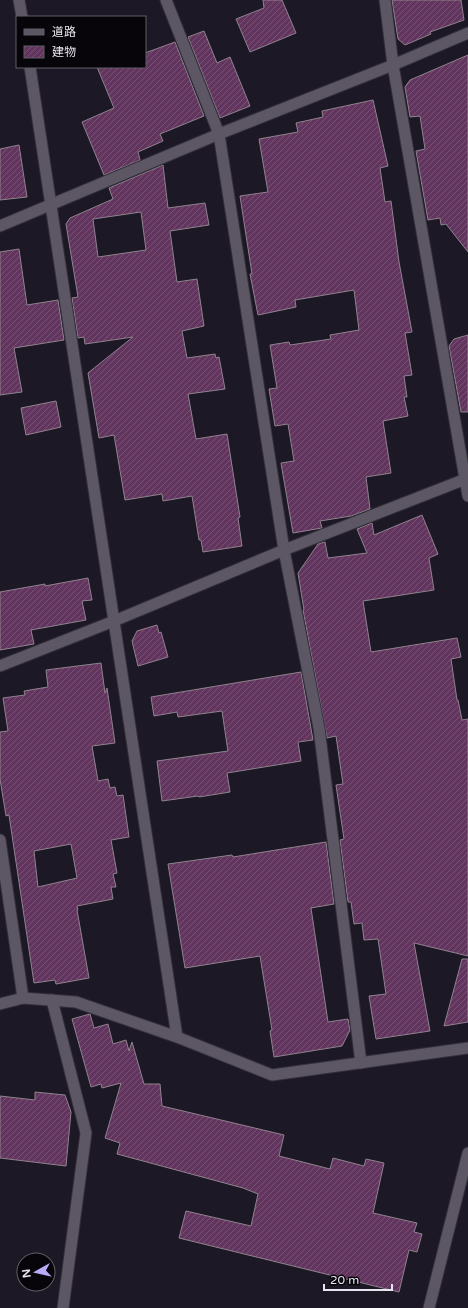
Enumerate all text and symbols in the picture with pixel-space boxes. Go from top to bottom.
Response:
legend [16,16,146,68]
text: 道路 [52,25,76,39]
text: 建物 [52,45,76,59]
north arrow [16,1252,56,1292]
scale bar [324,1266,392,1292]
text: N [20,1268,34,1279]
text: 20 m [330,1273,359,1287]

